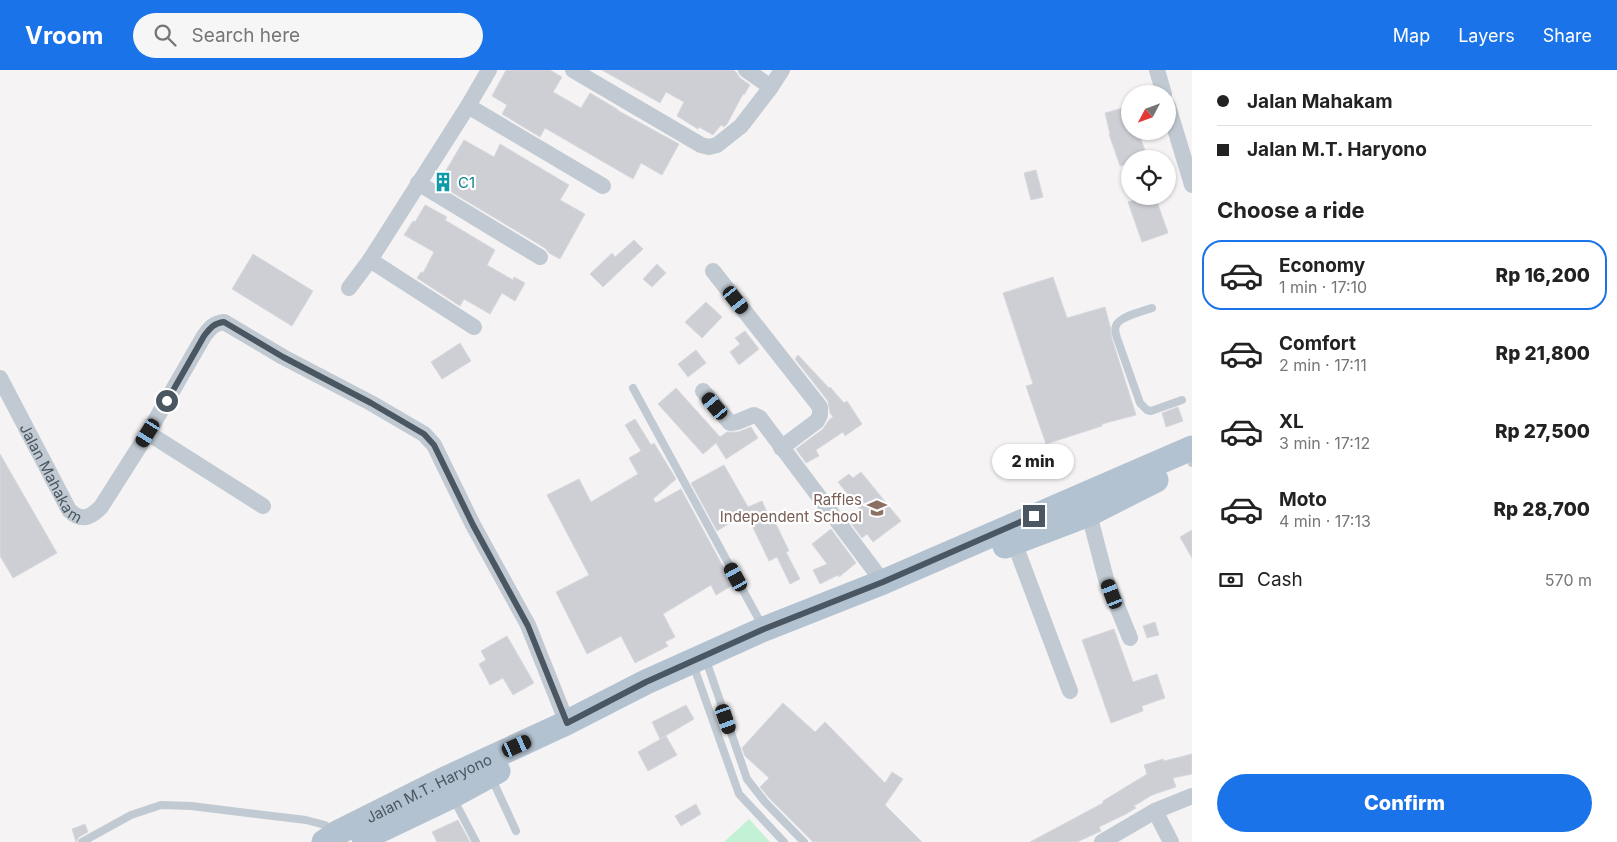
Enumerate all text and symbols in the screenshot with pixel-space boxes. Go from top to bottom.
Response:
search box [133,13,483,58]
text: Vroom [25,21,103,50]
icon: search [151,21,179,49]
text: Search here [191,24,300,47]
text: Map [1393,25,1430,46]
text: Layers [1458,25,1515,46]
text: Share [1543,25,1592,46]
north arrow [1121,85,1176,140]
map controls [1121,85,1176,205]
text: Jalan Mahakam [1247,90,1393,113]
text: Jalan M.T. Haryono [1247,138,1427,161]
button: locate [1121,150,1176,205]
building icon: C1 [432,171,454,193]
place label: C1 [458,173,475,192]
text: Choose a ride [1217,197,1365,223]
icon: car [1219,253,1264,298]
text: Economy [1279,254,1365,277]
text: Rp 16,200 [1496,264,1590,287]
text: 1 min · 17:10 [1279,277,1367,297]
car [720,284,751,316]
icon: car [1219,331,1264,376]
text: Comfort [1279,332,1356,355]
text: Rp 21,800 [1496,342,1590,365]
text: 2 min · 17:11 [1279,355,1367,375]
route start [156,390,178,412]
car [699,390,730,422]
icon: car [1219,409,1264,454]
text: XL [1279,410,1304,433]
car [133,416,162,450]
street label: Jalan Mahakam [16,420,86,527]
text: Rp 27,500 [1495,420,1590,443]
text: 3 min · 17:12 [1279,433,1370,453]
callout: 2 min [993,444,1075,478]
text: 2 min [1011,451,1055,471]
icon: car [1219,487,1264,532]
text: Moto [1279,488,1327,511]
place label: Raffles Independent School [720,490,862,526]
school or university icon: Raffles Independent School [866,497,888,519]
text: Rp 28,700 [1494,498,1590,521]
route end [1023,505,1045,527]
text: 4 min · 17:13 [1279,511,1371,531]
car [722,560,749,594]
icon: cash [1217,566,1245,594]
text: Cash [1257,568,1303,591]
text: 570 m [1545,570,1592,590]
car [1099,577,1124,611]
car [714,702,737,736]
car [500,733,533,759]
street label: Jalan M.T. Haryono [363,749,495,827]
button: Confirm [1217,774,1592,832]

